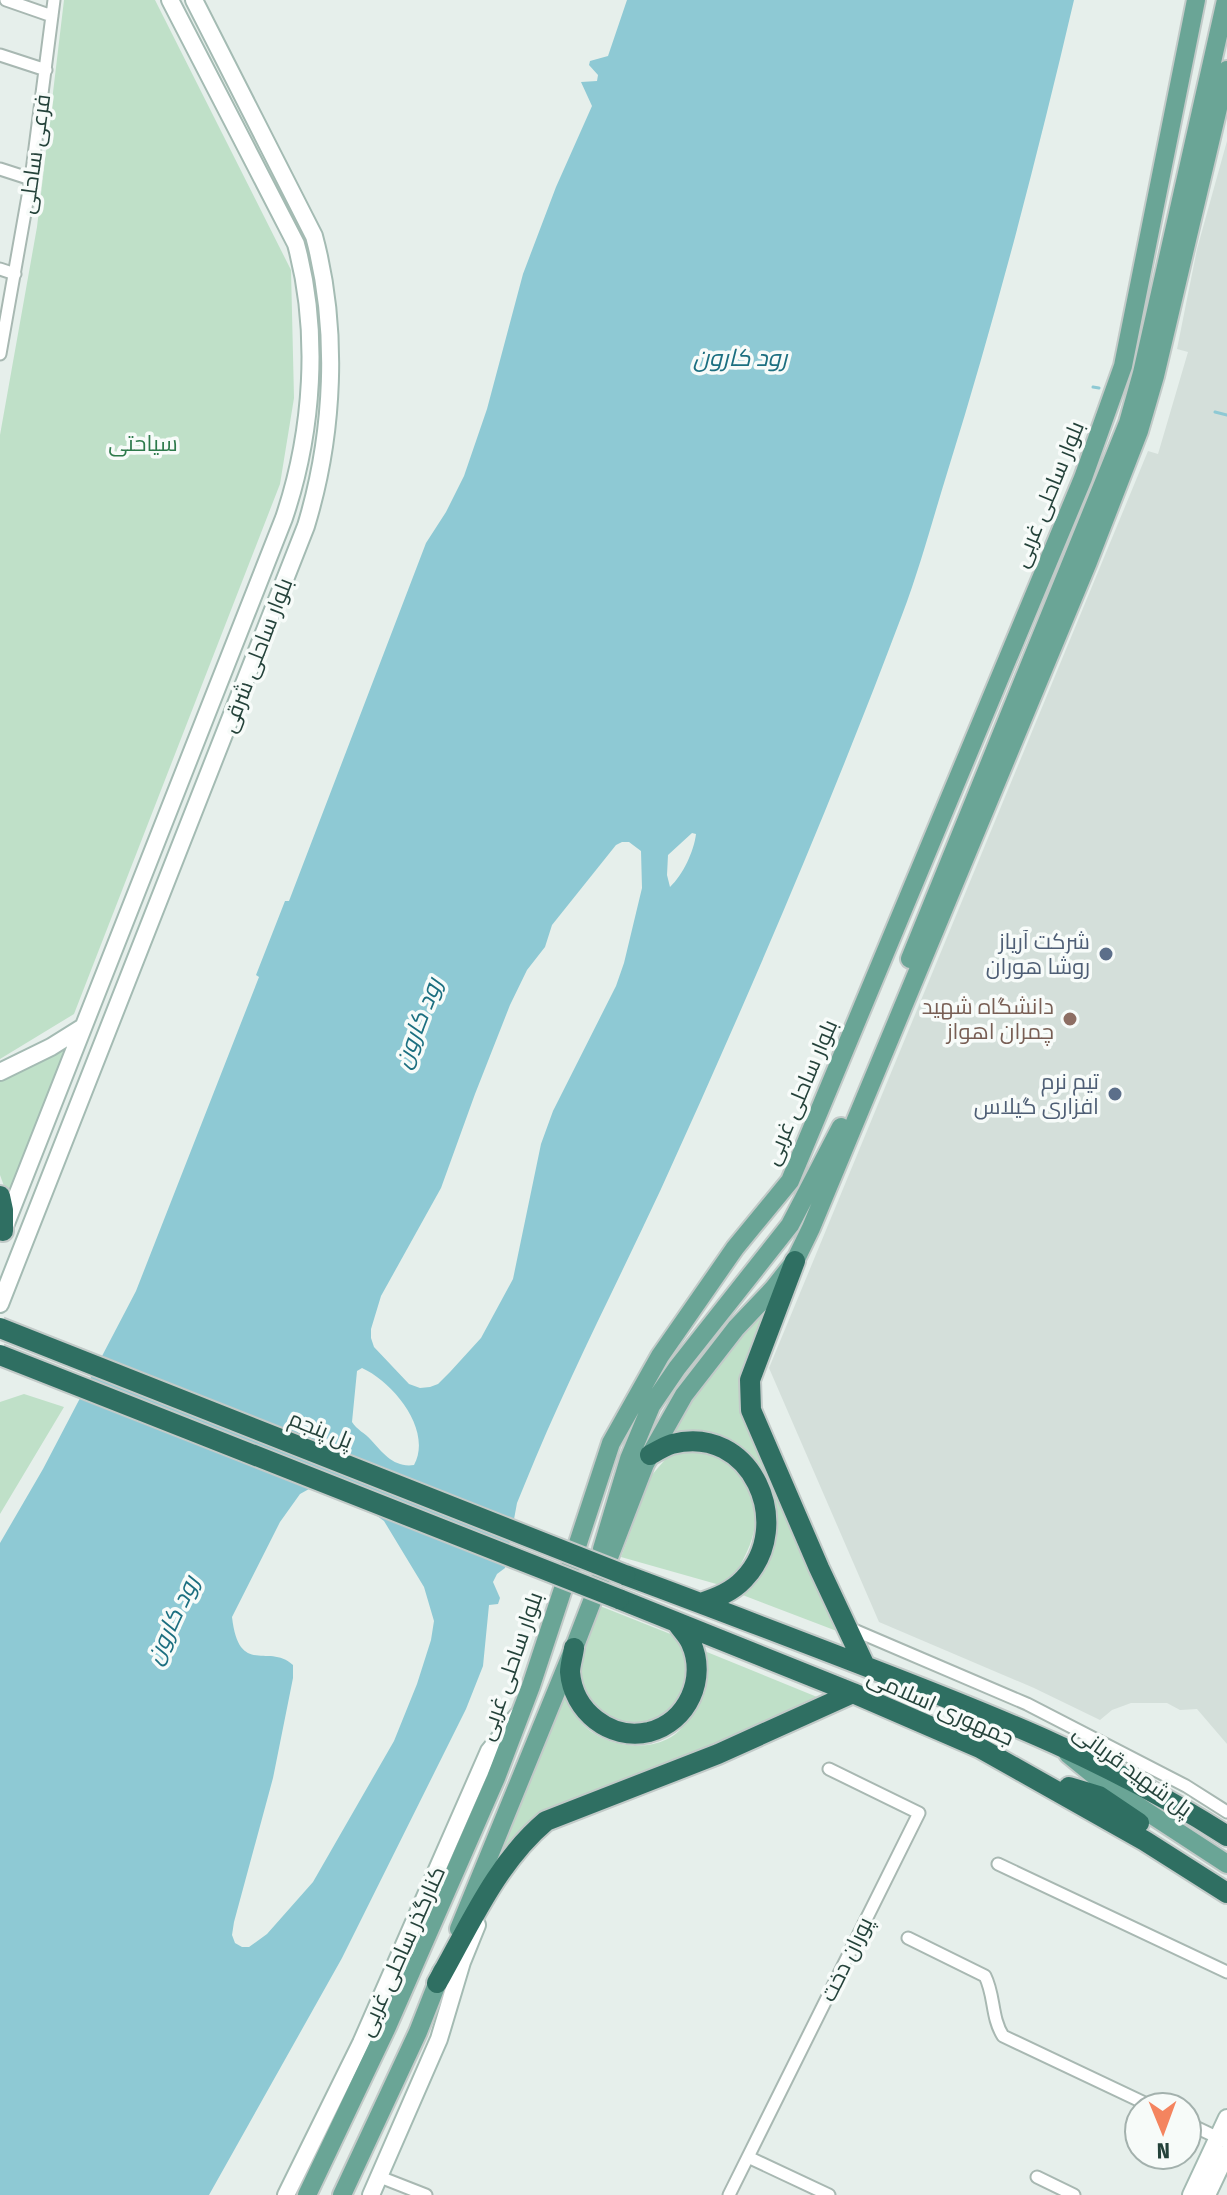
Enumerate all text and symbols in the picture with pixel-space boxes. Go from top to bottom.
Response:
street label: فرعی ساحلی [13,92,56,216]
water label: رود کارون [693,344,789,372]
street label: بلوار ساحلی غربی [1007,417,1090,571]
park label: سیاحتی [108,430,178,457]
street label: بلوار ساحلی شرقی [215,574,298,736]
place label: شرکت آریاز روشا هوران [986,928,1090,980]
marker: شرکت آریاز روشا هوران [1097,945,1115,963]
water label: رود کارون [388,973,449,1072]
place label: دانشگاه شهید چمران اهواز [922,993,1054,1046]
marker: دانشگاه شهید چمران اهواز [1061,1010,1079,1028]
street label: بلوار ساحلی غربی [758,1015,843,1169]
place label: تیم نرم افزاری گیلاس [974,1068,1099,1120]
marker: تیم نرم افزاری گیلاس [1106,1085,1124,1103]
street label: پل پنجم [284,1404,357,1456]
water label: رود کارون [139,1570,205,1668]
street label: بلوار ساحلی غربی [472,1588,549,1744]
street label: جمهوری اسلامی [863,1663,1018,1752]
street label: پل شهید قربانی [1067,1718,1197,1823]
street label: کنارگذر ساحلی غربی [352,1862,451,2040]
street label: پوران دخت [814,1912,879,2006]
north arrow [1123,2091,1203,2171]
text: N [1157,2137,1170,2164]

